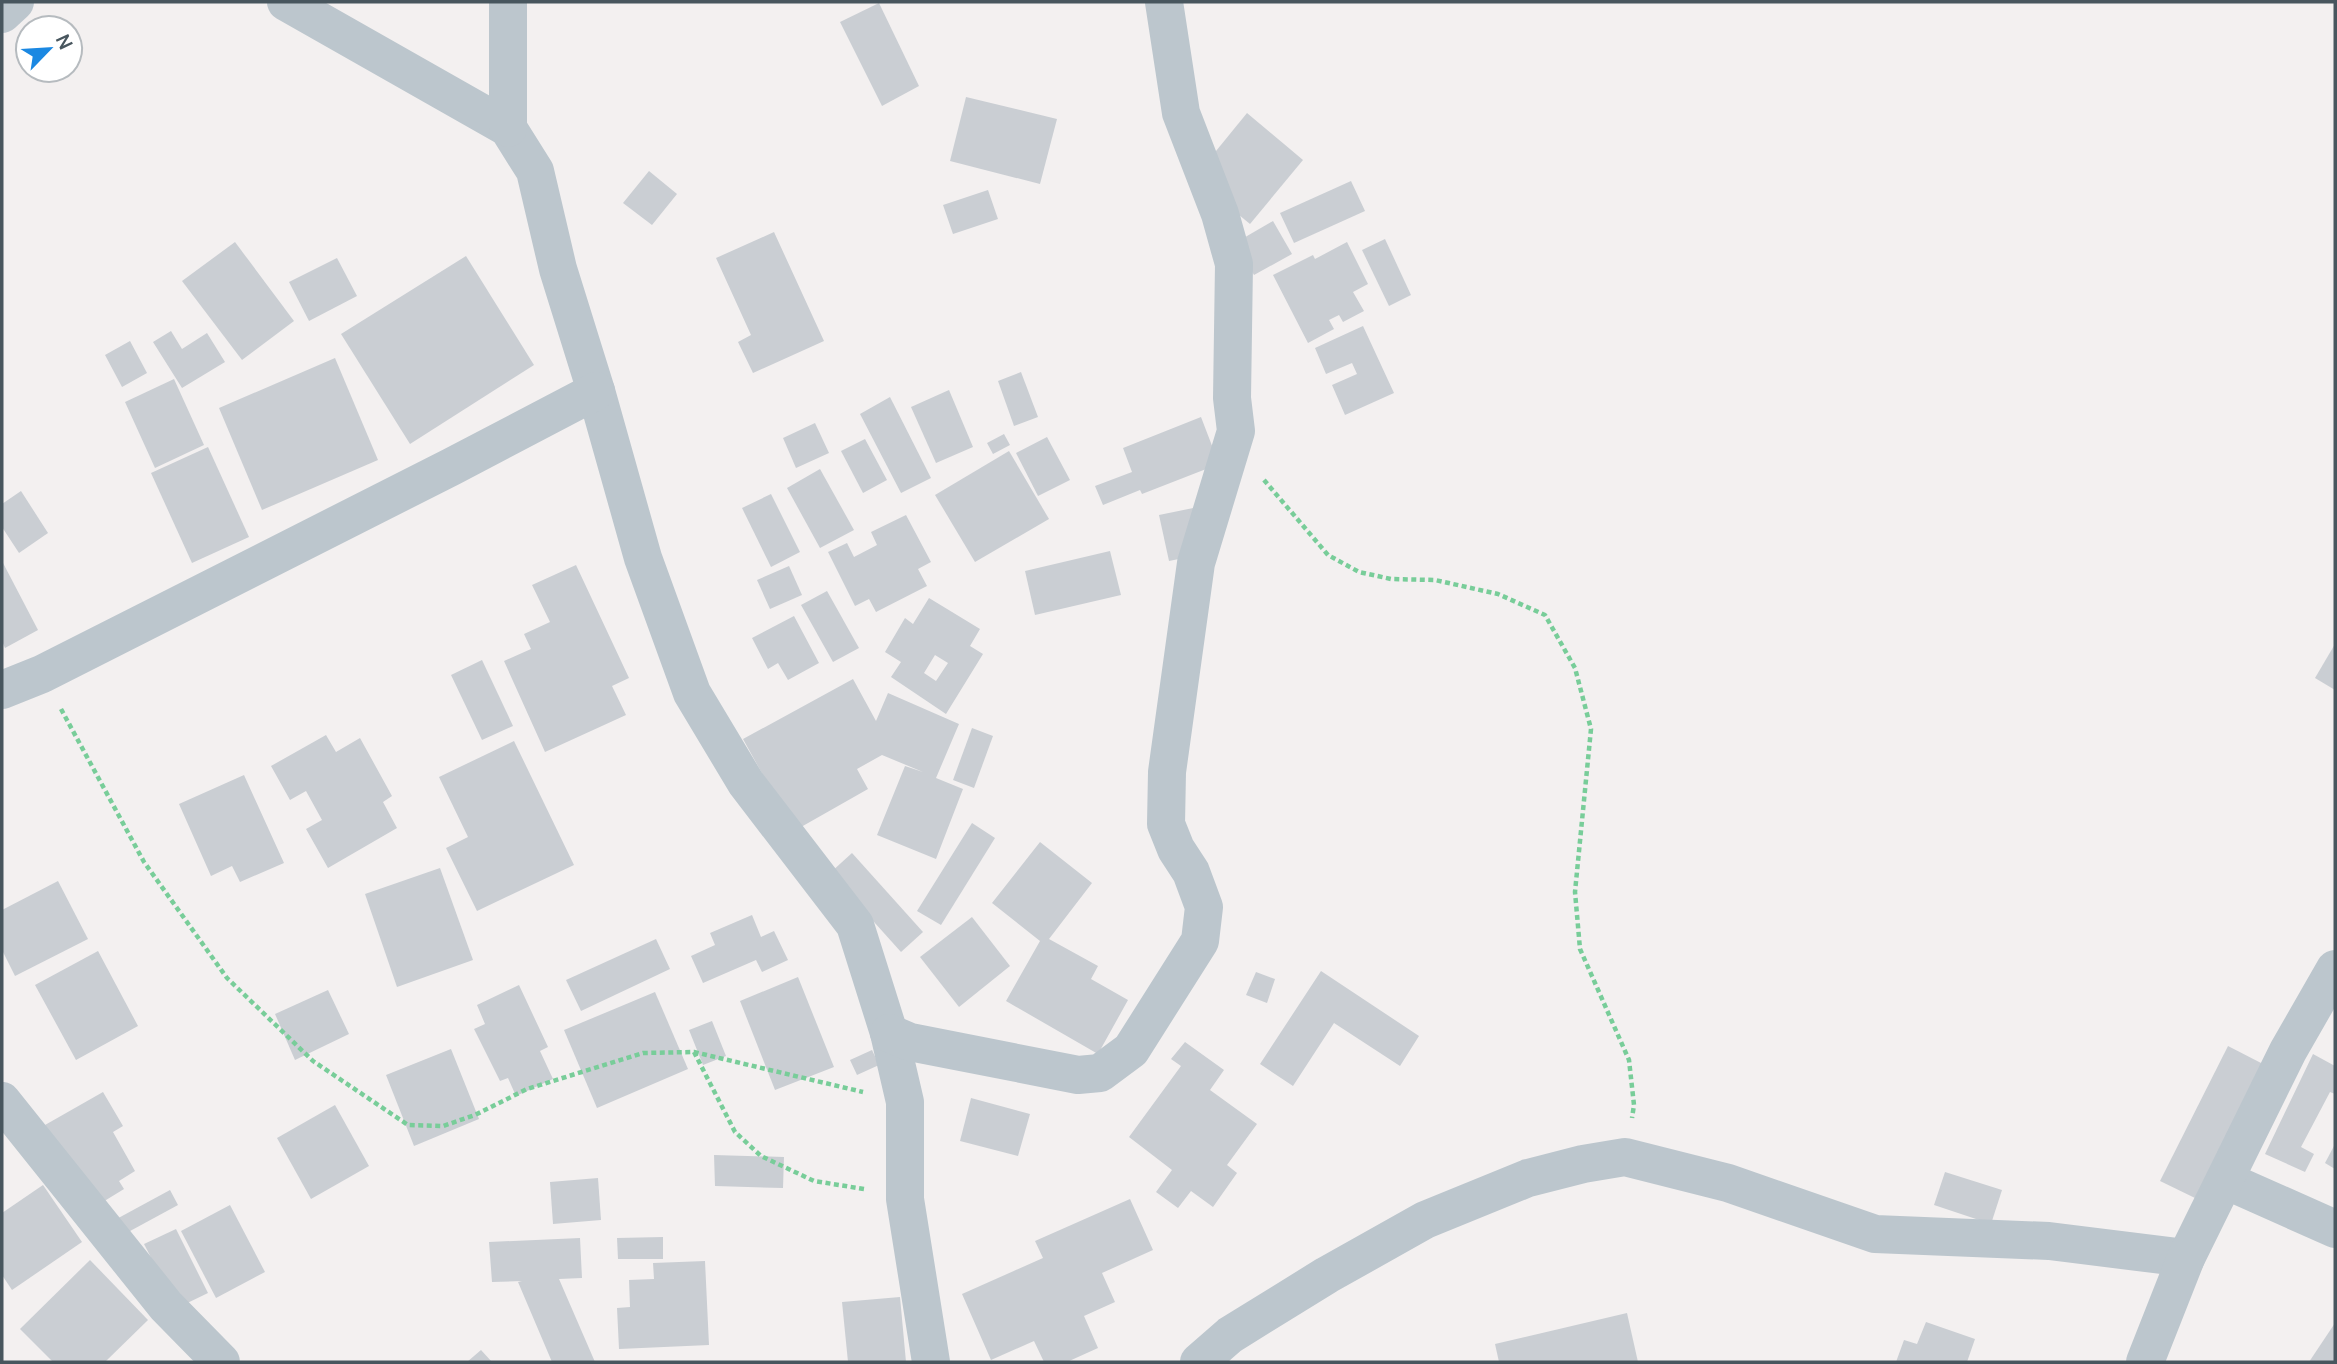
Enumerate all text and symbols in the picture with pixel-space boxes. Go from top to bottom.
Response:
north arrow [14,14,84,84]
text: N [50,30,79,53]

